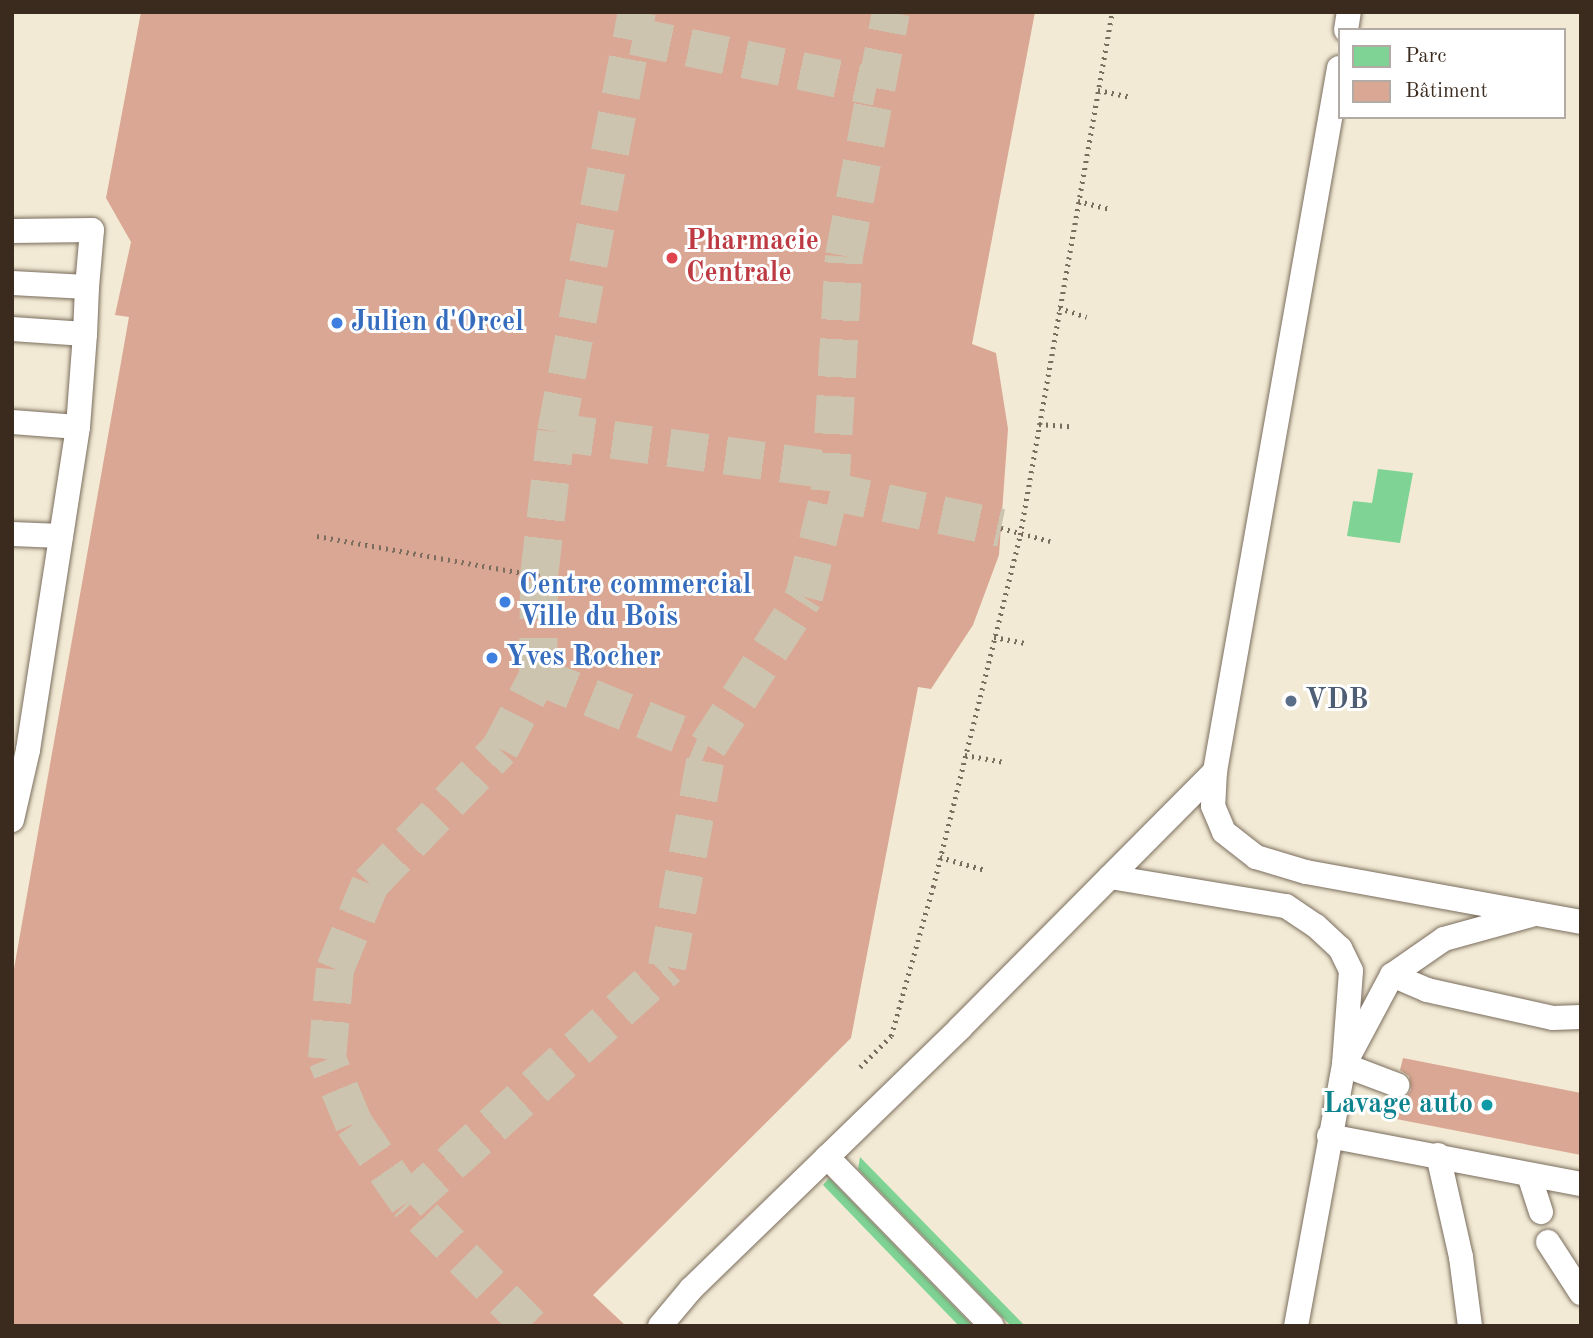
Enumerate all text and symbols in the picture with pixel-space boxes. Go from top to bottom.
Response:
legend [1338,28,1565,119]
text: Parc [1405,46,1447,67]
text: Bâtiment [1405,81,1488,102]
place label: Pharmacie Centrale [686,225,819,291]
marker: Pharmacie Centrale [664,250,680,266]
place label: Julien d'Orcel [351,306,524,340]
marker: Julien d'Orcel [329,315,345,331]
place label: Centre commercial Ville du Bois [519,569,751,635]
marker: Centre commercial Ville du Bois [497,594,513,610]
place label: Yves Rocher [506,641,661,675]
marker: Yves Rocher [484,650,500,666]
place label: VDB [1305,684,1369,718]
marker: VDB [1283,693,1299,709]
place label: Lavage auto [1323,1088,1473,1122]
marker: Lavage auto [1479,1097,1495,1113]

